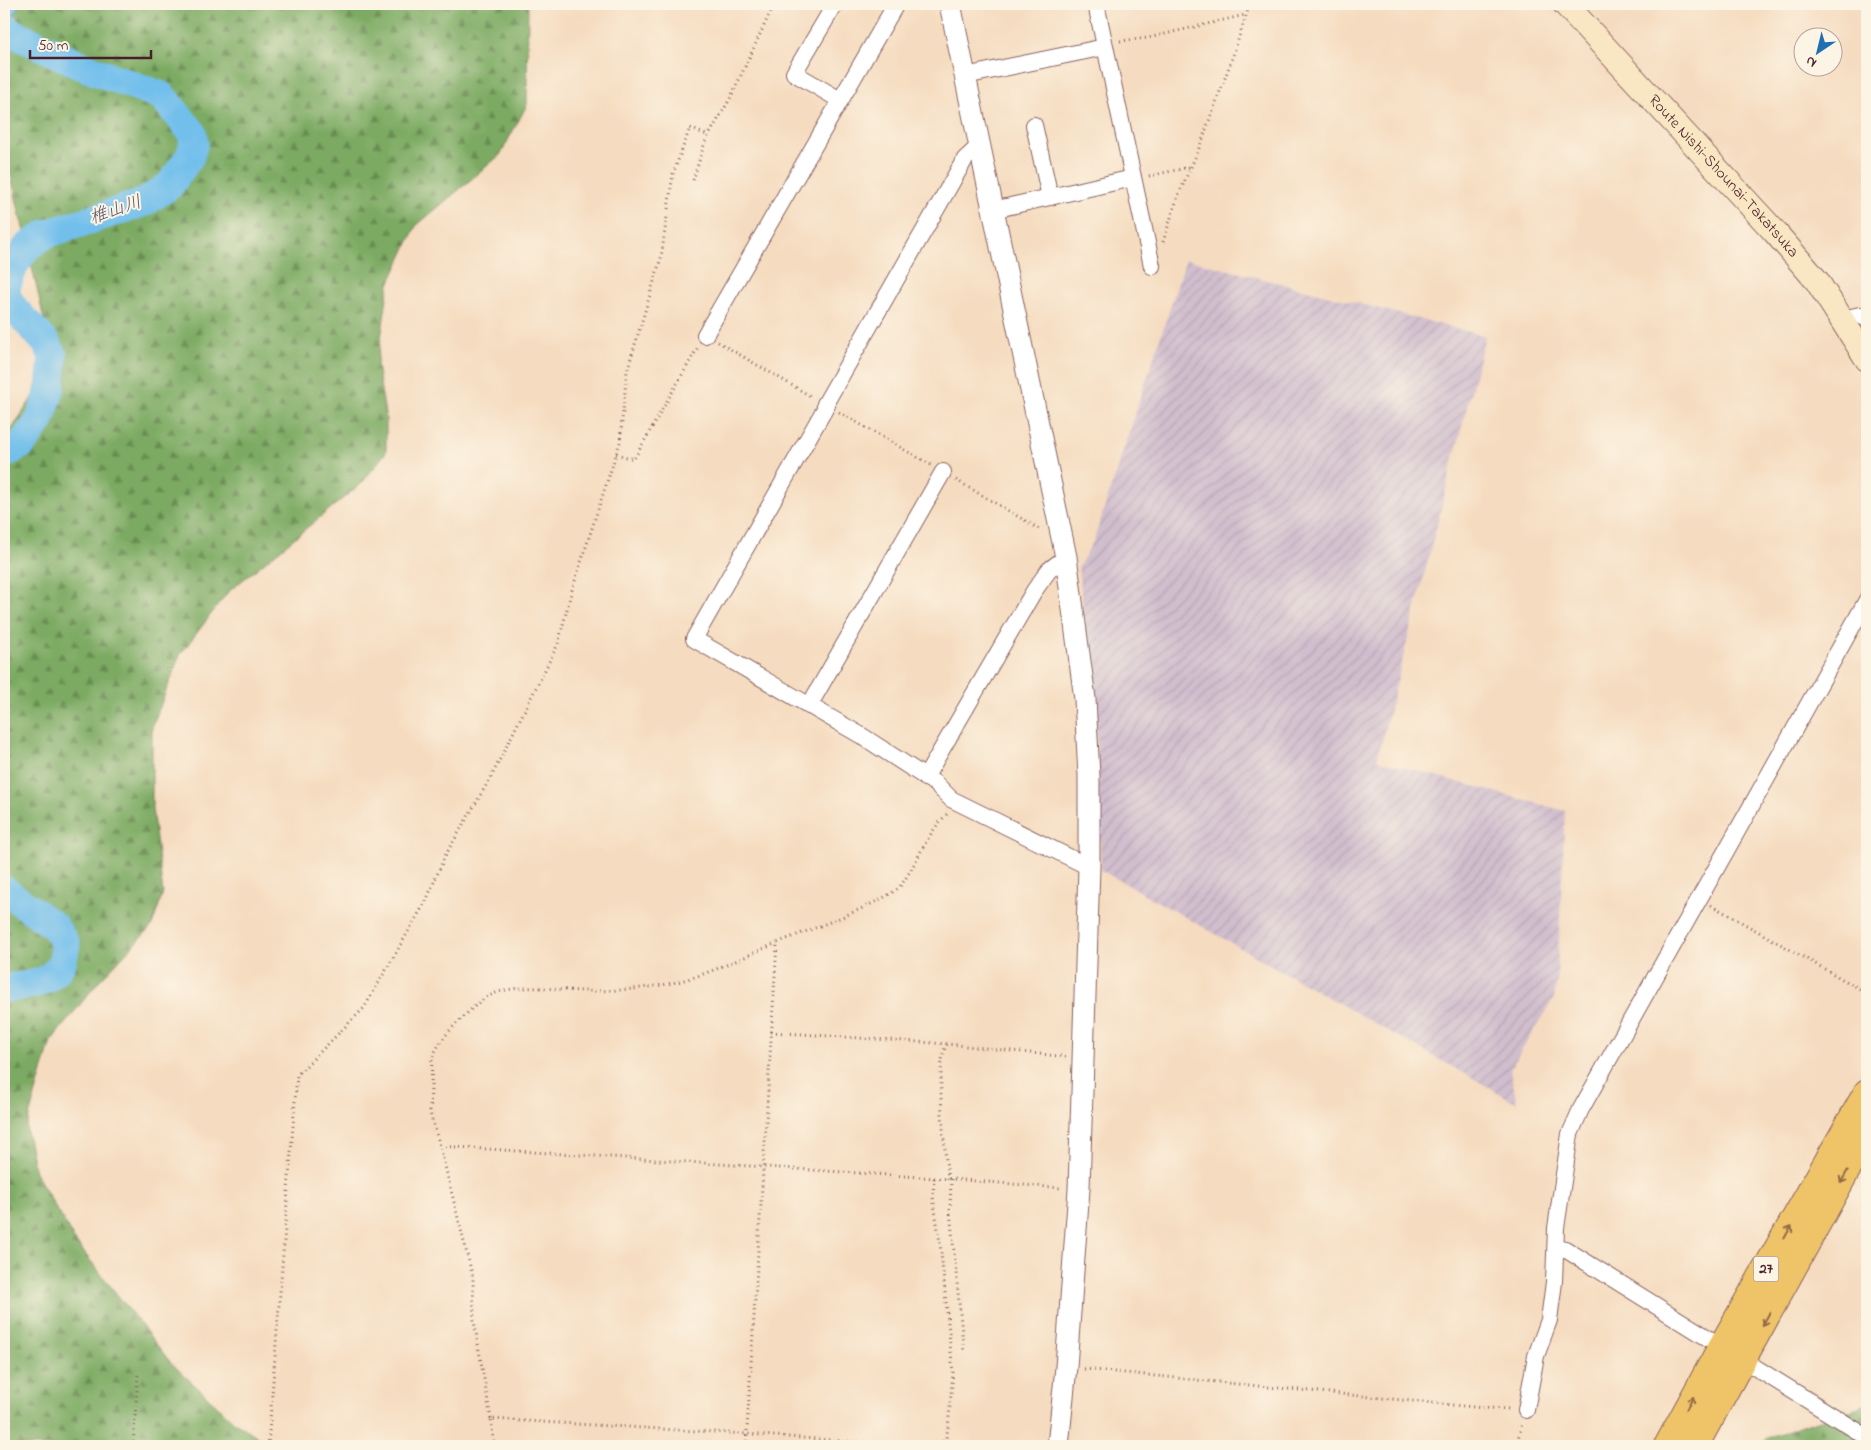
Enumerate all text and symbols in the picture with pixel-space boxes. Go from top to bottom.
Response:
scale bar [30,28,151,60]
north arrow [1794,28,1844,78]
text: 50 m [38,35,69,57]
text: N [1802,50,1821,73]
street label: Route Nishi-Shounai-Takatsuka [1642,89,1804,263]
water label: 椎山川 [86,190,146,232]
one-way arrow [1839,1169,1848,1184]
one-way arrow [1783,1224,1793,1239]
road number: 27 [1754,1256,1778,1282]
one-way arrow [1760,1312,1770,1326]
one-way arrow [1686,1397,1696,1411]

